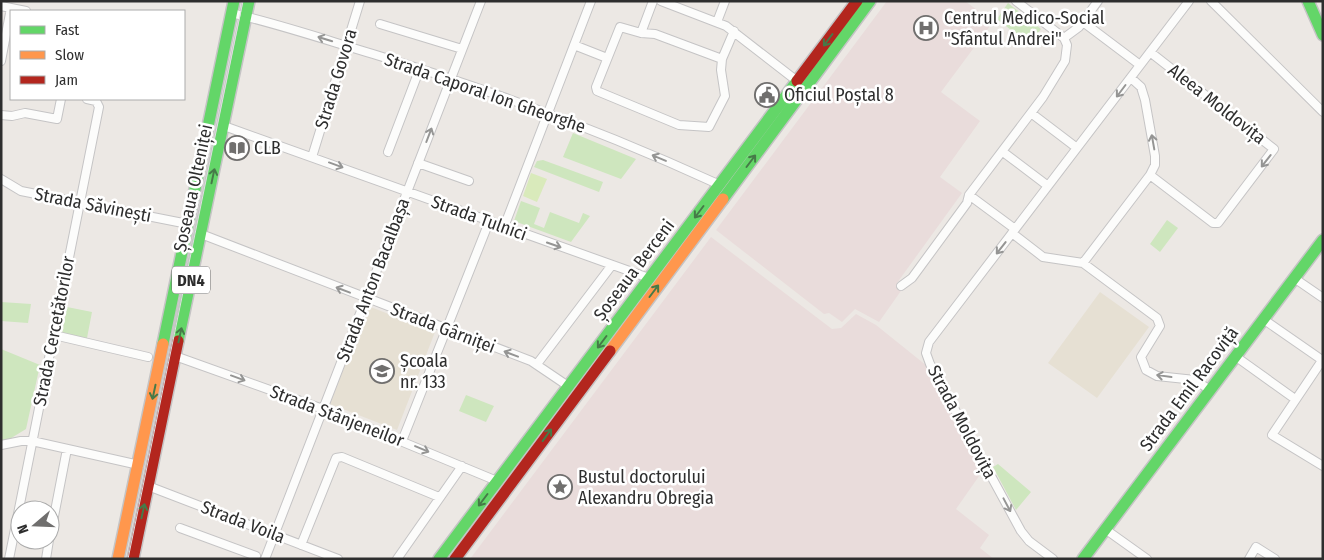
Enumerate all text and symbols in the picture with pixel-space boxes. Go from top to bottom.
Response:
place label: Centrul Medico-Social "Sfântul Andrei" [944,7,1105,50]
legend [10,10,185,100]
hospital icon: Centrul Medico-Social "Sfântul Andrei" [913,15,939,41]
text: Fast [55,21,79,39]
street label: Strada Govora [310,26,362,132]
one-way arrow [823,33,833,47]
one-way arrow [317,34,333,44]
text: Slow [55,46,84,64]
street label: Strada Caporal Ion Gheorghe [382,48,589,138]
street label: Aleea Moldovița [1164,59,1270,149]
text: Jam [55,71,78,89]
public building icon: Oficiul Poștal 8 [754,82,780,108]
place label: Oficiul Poștal 8 [784,84,894,106]
one-way arrow [1115,84,1126,97]
street label: Șoseaua Olteniței [169,122,217,254]
one-way arrow [425,128,434,143]
library icon: CLB [224,135,250,161]
one-way arrow [1147,135,1157,151]
place label: CLB [254,137,281,159]
one-way arrow [652,153,667,163]
one-way arrow [746,154,756,168]
one-way arrow [1261,154,1271,168]
one-way arrow [327,161,343,171]
one-way arrow [209,168,218,184]
street label: Strada Săvinești [33,183,153,227]
street label: Strada Tulnici [428,191,530,245]
street label: Strada Anton Bacalbașa [332,195,414,365]
one-way arrow [694,205,704,219]
street label: Șoseaua Berceni [589,215,679,325]
one-way arrow [546,241,561,250]
one-way arrow [995,241,1006,254]
street label: Strada Cercetătorilor [29,253,79,408]
road number: DN4 [172,266,210,294]
one-way arrow [649,284,659,298]
one-way arrow [336,285,351,294]
street label: Strada Gârniței [387,298,499,358]
street label: Strada Emil Racoviță [1135,322,1243,456]
one-way arrow [176,327,185,343]
one-way arrow [596,335,607,348]
one-way arrow [504,349,520,358]
place label: Școala nr. 133 [400,350,448,393]
school or university icon: Școala nr. 133 [369,358,395,384]
street label: Strada Moldovița [923,362,1001,483]
one-way arrow [1157,371,1173,381]
one-way arrow [230,374,245,383]
street label: Strada Stânjeneilor [267,380,408,452]
one-way arrow [149,384,158,400]
one-way arrow [542,428,552,442]
one-way arrow [414,445,429,455]
place label: Bustul doctorului Alexandru Obregia [578,466,714,509]
place icon: Bustul doctorului Alexandru Obregia [547,474,573,500]
one-way arrow [478,493,488,507]
street label: Strada Voila [198,496,288,548]
one-way arrow [1002,498,1012,512]
north arrow [10,500,60,550]
one-way arrow [139,503,148,519]
text: N [14,522,33,536]

